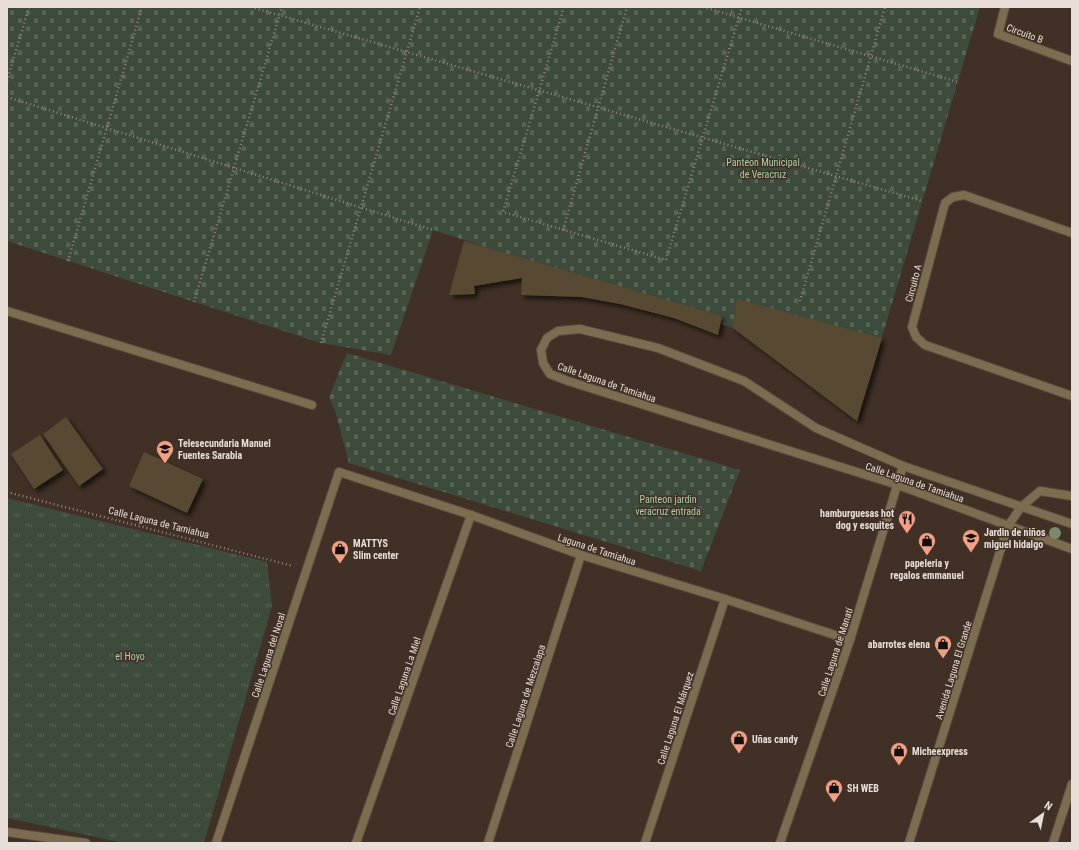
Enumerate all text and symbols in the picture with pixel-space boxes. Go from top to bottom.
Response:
street label: Circuito B [1005,22,1045,45]
park label: Panteon Municipal de Veracruz [726,157,800,180]
street label: Circuito A [903,263,924,303]
street label: Calle Laguna de Tamiahua [556,360,658,405]
place label: Telesecundaria Manuel Fuentes Sarabia [178,438,271,461]
school or university icon: Telesecundaria Manuel Fuentes Sarabia [155,439,175,464]
street label: Calle Laguna de Tamiahua [864,460,966,505]
park label: Panteon jardin veracruz entrada [635,494,701,517]
street label: Calle Laguna de Tamiahua [107,505,211,540]
place label: hamburguesas hot dog y esquites [820,508,894,531]
restaurant icon: hamburguesas hot dog y esquites [897,509,917,534]
place label: Jardin de niños miguel hidalgo [984,527,1046,550]
school or university icon: Jardin de niños miguel hidalgo [961,528,981,553]
shop icon: papeleria y regalos emmanuel [917,531,937,556]
street label: Laguna de Tamiahua [556,532,637,567]
place label: MATTYS Slim center [353,538,399,561]
shop icon: MATTYS Slim center [330,539,350,564]
place label: papeleria y regalos emmanuel [890,558,964,581]
street label: Calle Laguna de Manatí [816,606,855,698]
street label: Calle Laguna del Noral [250,611,287,699]
street label: Avenida Laguna El Grande [933,619,974,721]
shop icon: abarrotes elena [933,634,953,659]
street label: Calle Laguna La Miel [386,636,423,717]
place label: abarrotes elena [868,639,930,650]
street label: Calle Laguna de Mezcalapa [504,643,547,749]
park label: el Hoyo [115,651,145,662]
street label: Calle Laguna El Márquez [655,670,696,766]
shop icon: Uñas candy [729,729,749,754]
place label: Uñas candy [752,734,798,745]
shop icon: Micheexpress [889,741,909,766]
place label: Micheexpress [912,746,968,757]
shop icon: SH WEB [824,778,844,803]
place label: SH WEB [847,783,879,794]
north arrow [1023,794,1063,834]
text: N [1042,799,1055,813]

